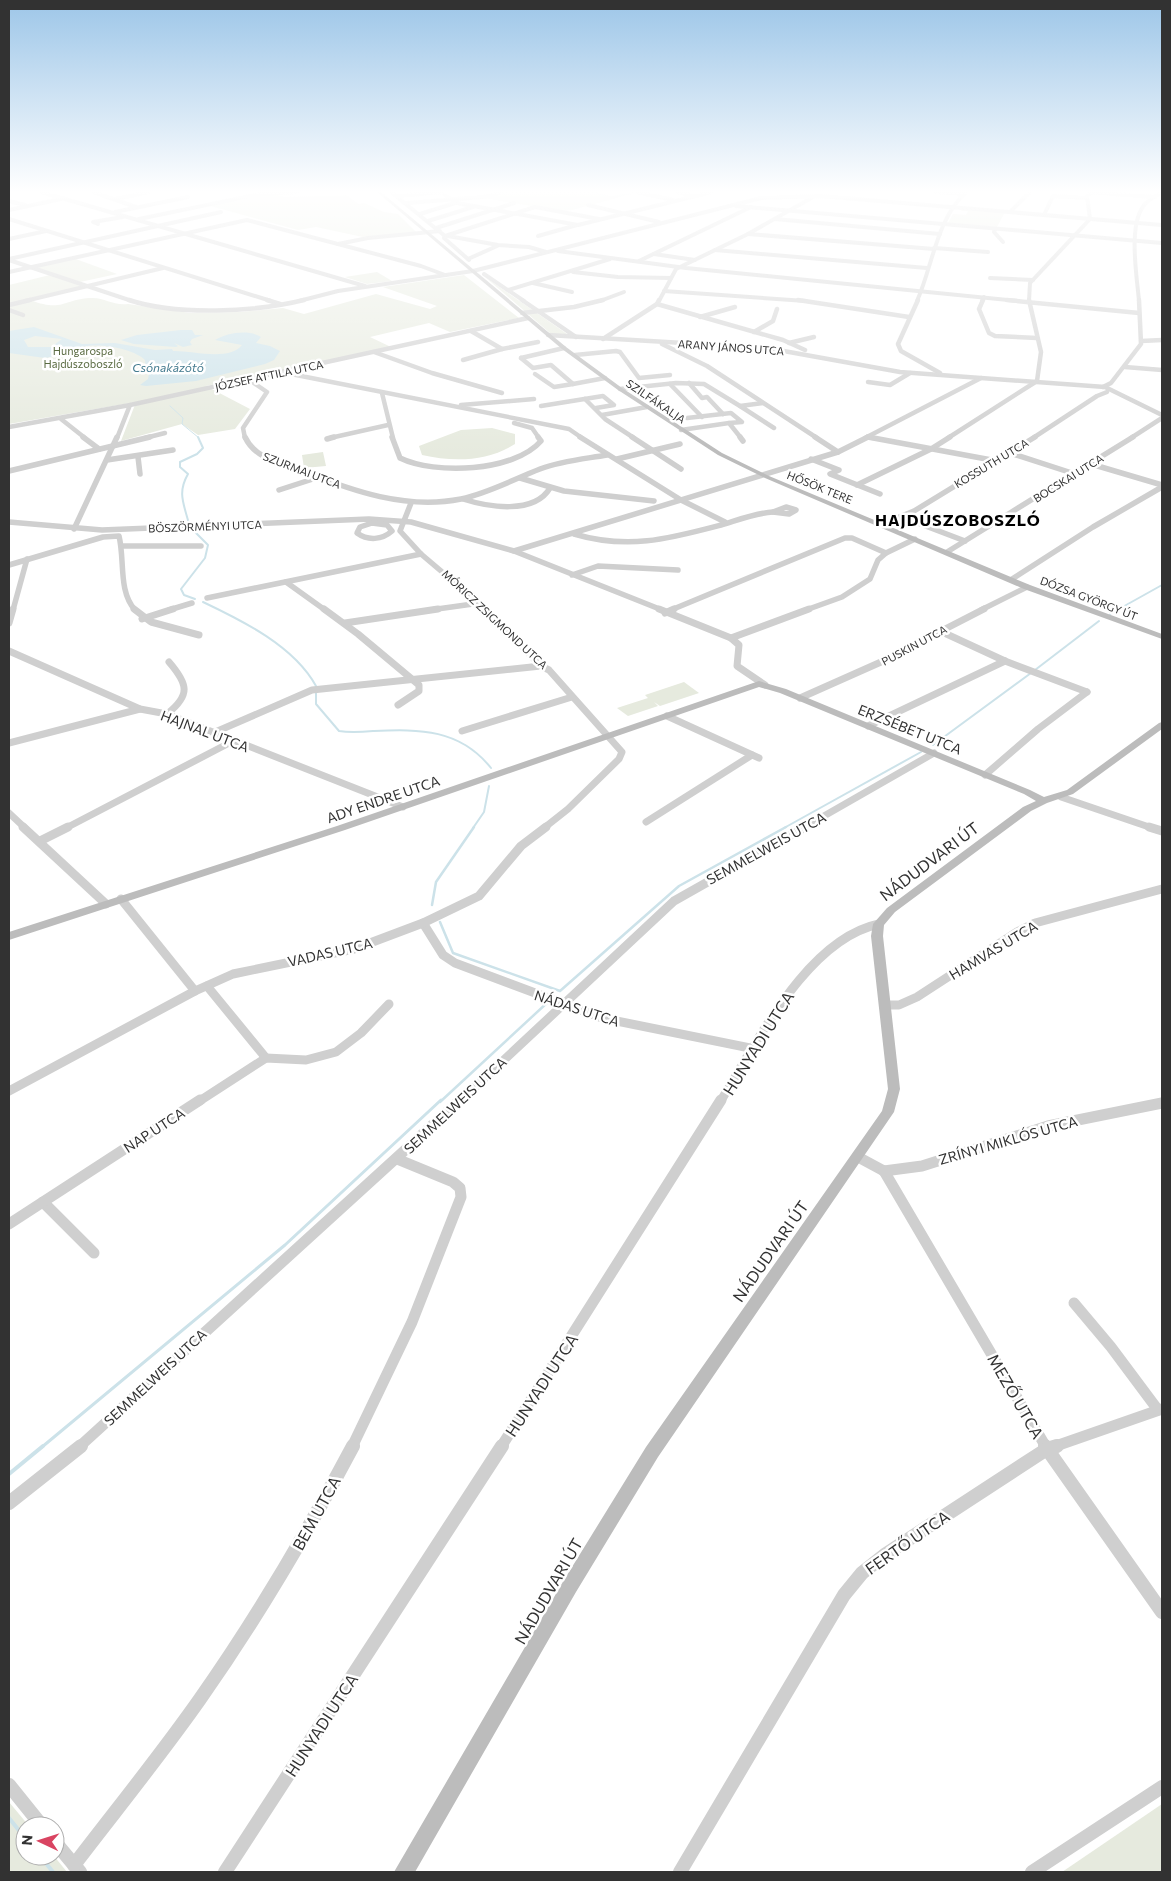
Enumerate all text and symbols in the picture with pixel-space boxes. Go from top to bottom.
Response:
street label: ARANY JÁNOS UTCA [677,336,785,358]
park label: Hungarospa Hajdúszoboszló [43,344,123,370]
street label: JÓZSEF ATTILA UTCA [213,356,325,394]
water label: Csónakázótó [132,360,204,374]
street label: SZILFÁKALJA [623,376,689,427]
street label: KOSSUTH UTCA [952,436,1031,490]
street label: SZURMAI UTCA [261,449,343,491]
street label: BOCSKAI UTCA [1031,451,1106,505]
street label: HŐSÖK TERE [785,467,855,506]
district label: HAJDÚSZOBOSZLÓ [875,510,1041,529]
street label: BÖSZÖRMÉNYI UTCA [148,517,262,534]
street label: MÓRICZ ZSIGMOND UTCA [440,566,551,672]
street label: DÓZSA GYÖRGY ÚT [1038,572,1140,623]
street label: PUSKIN UTCA [879,622,949,668]
street label: ERZSÉBET UTCA [856,700,965,758]
street label: HAJNAL UTCA [158,706,252,756]
street label: ADY ENDRE UTCA [324,772,442,826]
street label: SEMMELWEIS UTCA [703,808,829,888]
street label: NÁDUDVARI ÚT [876,818,982,904]
street label: HAMVAS UTCA [946,917,1041,983]
street label: VADAS UTCA [286,934,374,970]
street label: NÁDAS UTCA [532,986,622,1030]
street label: HUNYADI UTCA [719,988,797,1098]
street label: SEMMELWEIS UTCA [400,1053,510,1157]
street label: NAP UTCA [120,1104,188,1156]
street label: ZRÍNYI MIKLÓS UTCA [937,1112,1080,1168]
street label: NÁDUDVARI ÚT [728,1197,812,1305]
street label: SEMMELWEIS UTCA [100,1325,210,1429]
street label: HUNYADI UTCA [501,1330,581,1440]
street label: MEZŐ UTCA [984,1350,1048,1442]
street label: BEM UTCA [288,1473,344,1553]
street label: FERTŐ UTCA [861,1506,953,1578]
street label: NÁDUDVARI ÚT [510,1535,586,1647]
street label: HUNYADI UTCA [281,1670,361,1780]
north arrow [15,1816,65,1866]
text: N [18,1834,35,1846]

